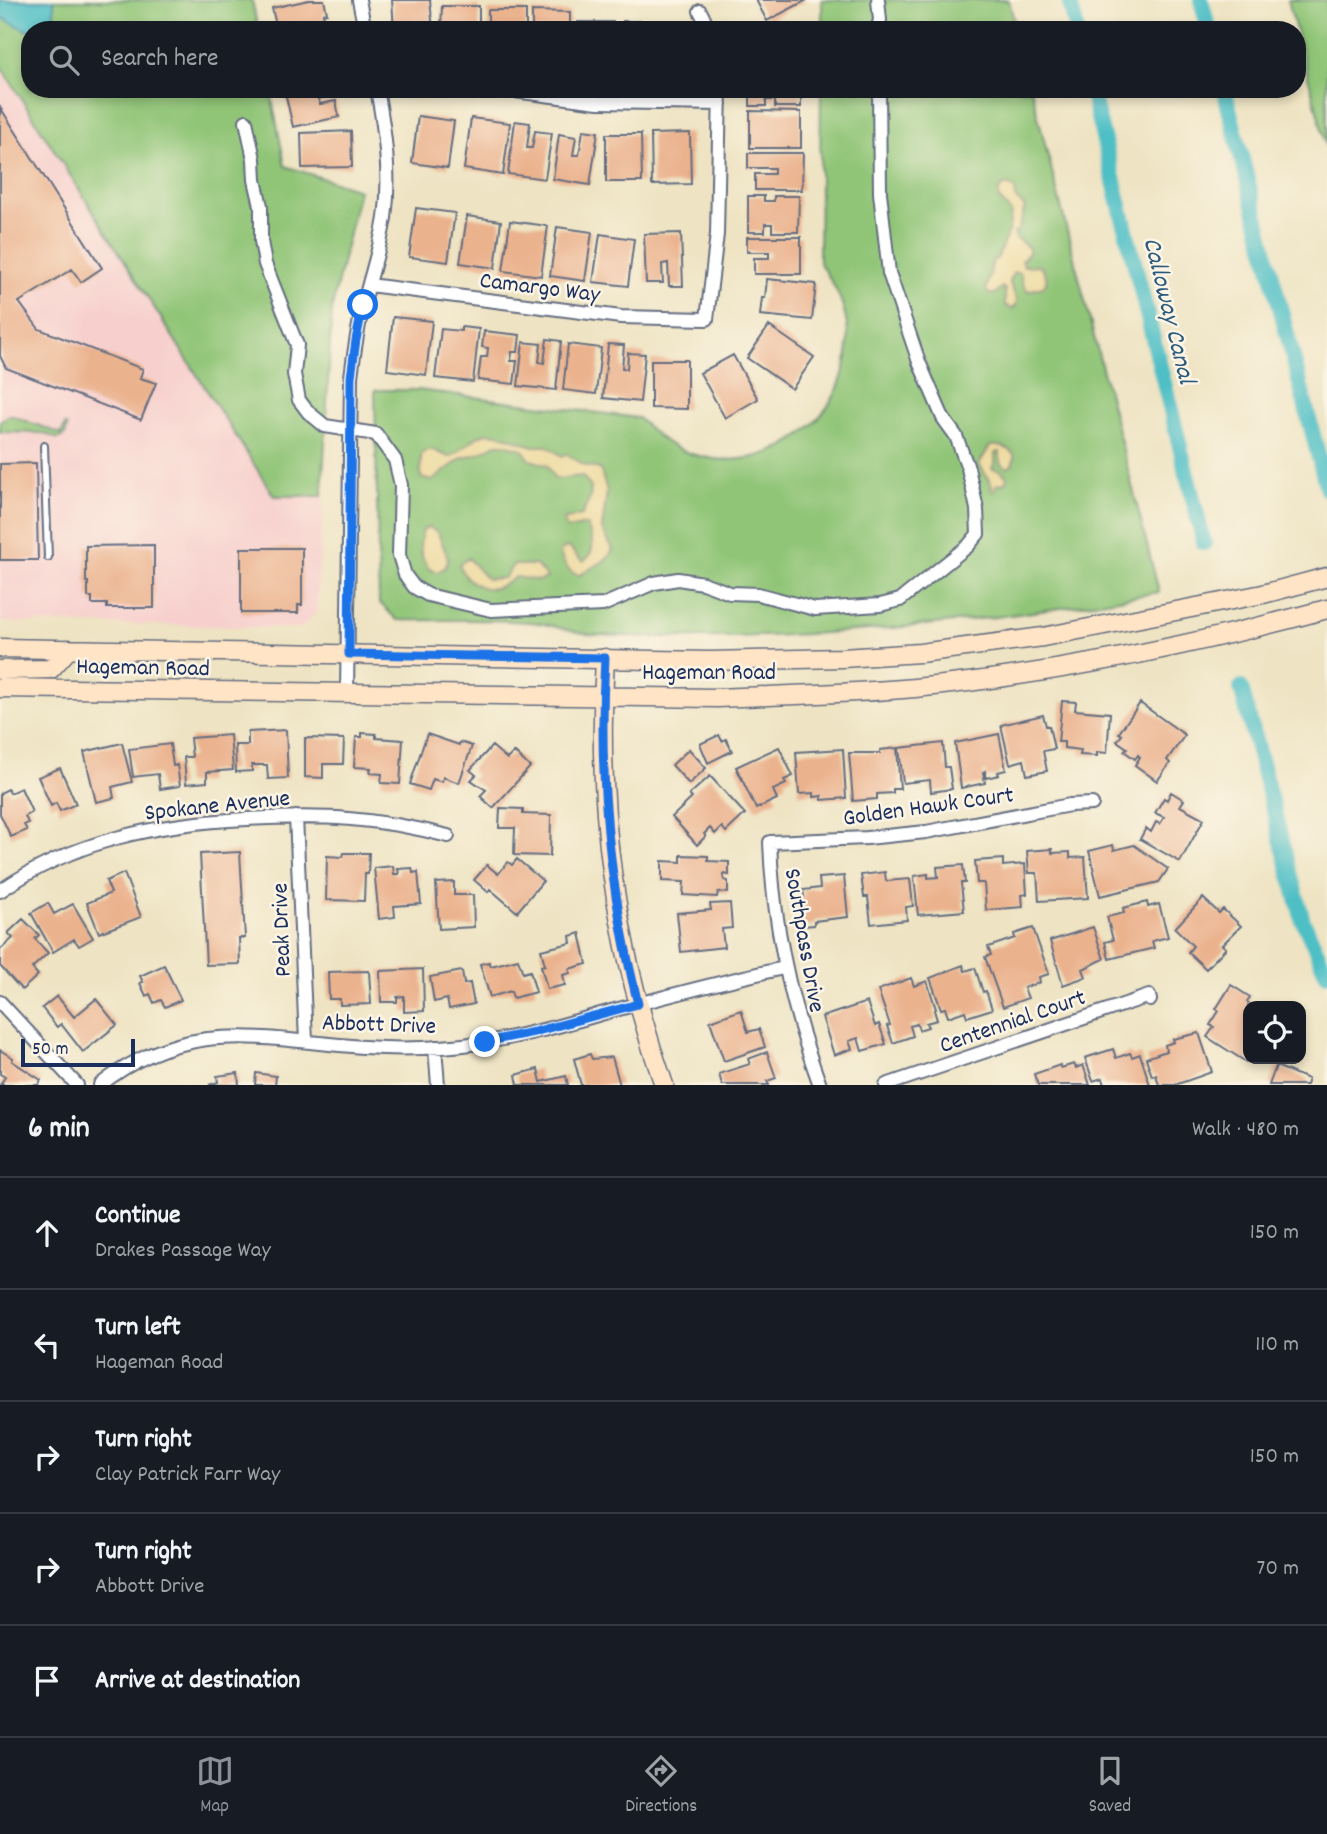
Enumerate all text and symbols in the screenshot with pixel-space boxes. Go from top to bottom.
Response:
search box [21,21,1306,98]
icon: search [45,41,83,79]
text: Search here [101,41,219,78]
water label: Calloway Canal [1132,234,1204,390]
street label: Camargo Way [477,265,603,313]
route start [347,289,378,320]
street label: Hageman Road [76,651,210,687]
street label: Hageman Road [642,657,776,691]
street label: Golden Hawk Court [841,779,1016,837]
street label: Spokane Avenue [143,782,292,832]
street label: Southpass Drive [774,866,832,1015]
street label: Peak Drive [264,882,302,978]
street label: Centennial Court [935,982,1091,1064]
map controls [1243,1001,1306,1064]
button: locate [1243,1001,1306,1064]
street label: Abbott Drive [321,1007,436,1045]
route end [469,1026,500,1057]
scale bar [21,1036,135,1068]
text: 50 m [32,1037,69,1064]
text: 6 min [28,1109,90,1152]
text: Walk · 480 m [1192,1114,1299,1147]
text: Continue [95,1198,180,1235]
icon: ahead [28,1214,66,1252]
text: 150 m [1250,1217,1299,1250]
text: Drakes Passage Way [95,1235,271,1268]
text: Turn left [95,1310,181,1347]
icon: left [28,1326,66,1364]
text: 110 m [1255,1329,1299,1362]
text: Hageman Road [95,1347,223,1380]
text: Turn right [95,1422,192,1459]
icon: right [28,1438,66,1476]
text: 150 m [1250,1441,1299,1474]
text: Clay Patrick Farr Way [95,1459,280,1492]
text: Turn right [95,1534,192,1571]
icon: right [28,1550,66,1588]
text: 70 m [1257,1553,1299,1586]
text: Abbott Drive [95,1571,204,1604]
icon: arrive [28,1662,66,1700]
text: Arrive at destination [95,1663,300,1700]
tab: Map [196,1752,234,1821]
tab: Directions [625,1752,697,1821]
tab: Saved [1089,1752,1131,1821]

